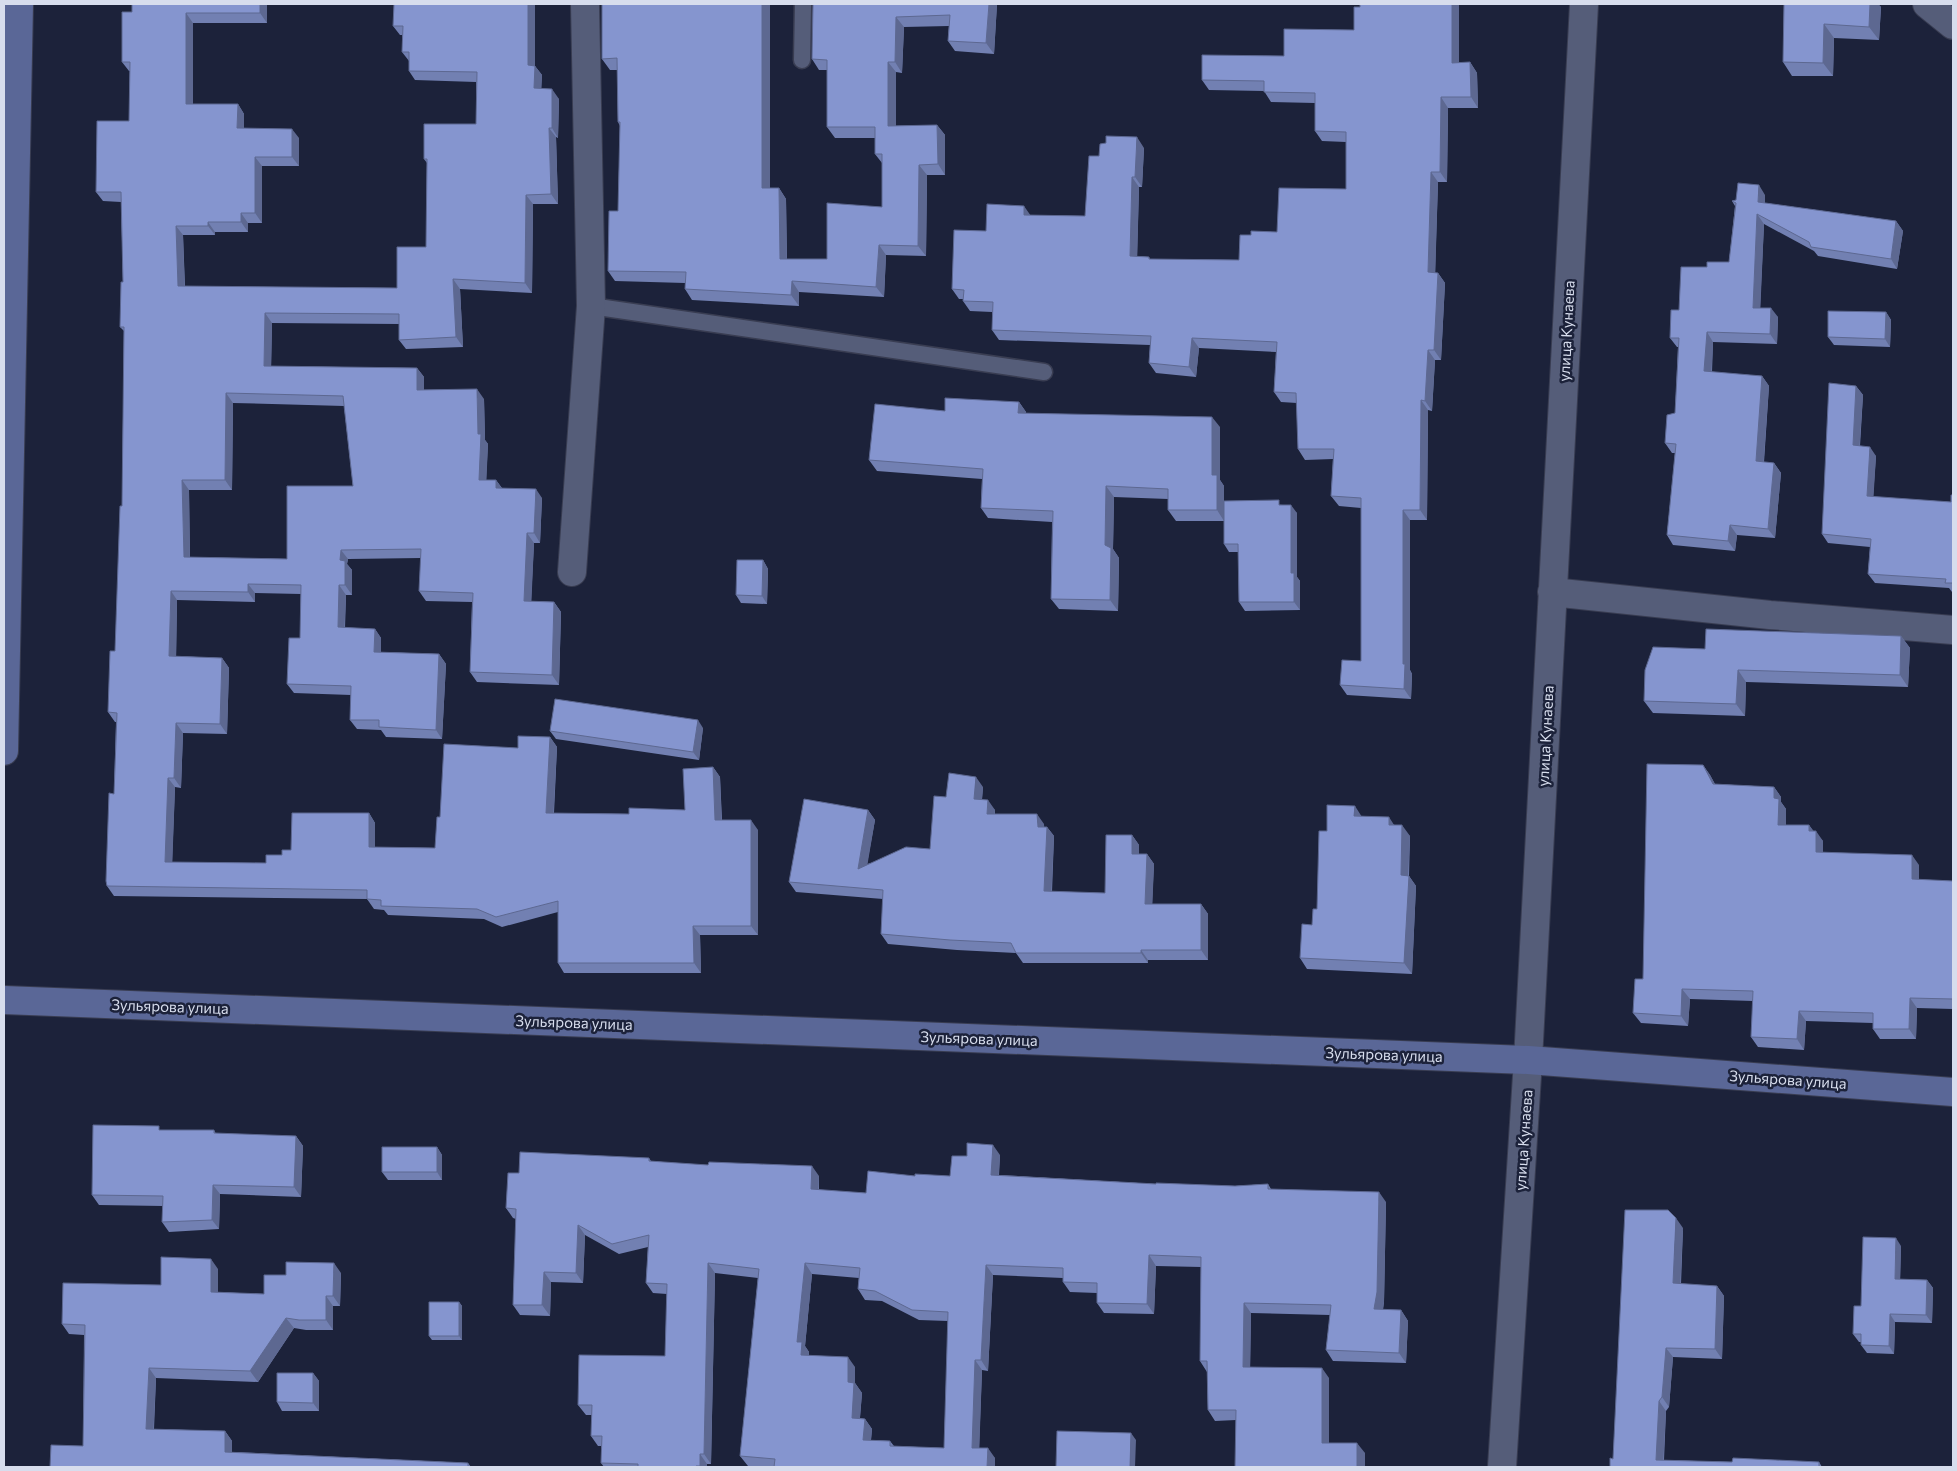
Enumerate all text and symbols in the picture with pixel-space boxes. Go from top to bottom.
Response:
street label: улица Кунаева [1554,280,1578,382]
street label: улица Кунаева [1533,685,1557,787]
street label: Зульярова улица [111,995,229,1017]
street label: Зульярова улица [515,1011,633,1033]
street label: Зульярова улица [920,1027,1038,1049]
street label: Зульярова улица [1325,1043,1443,1065]
street label: Зульярова улица [1729,1066,1847,1092]
street label: улица Кунаева [1510,1089,1536,1191]

